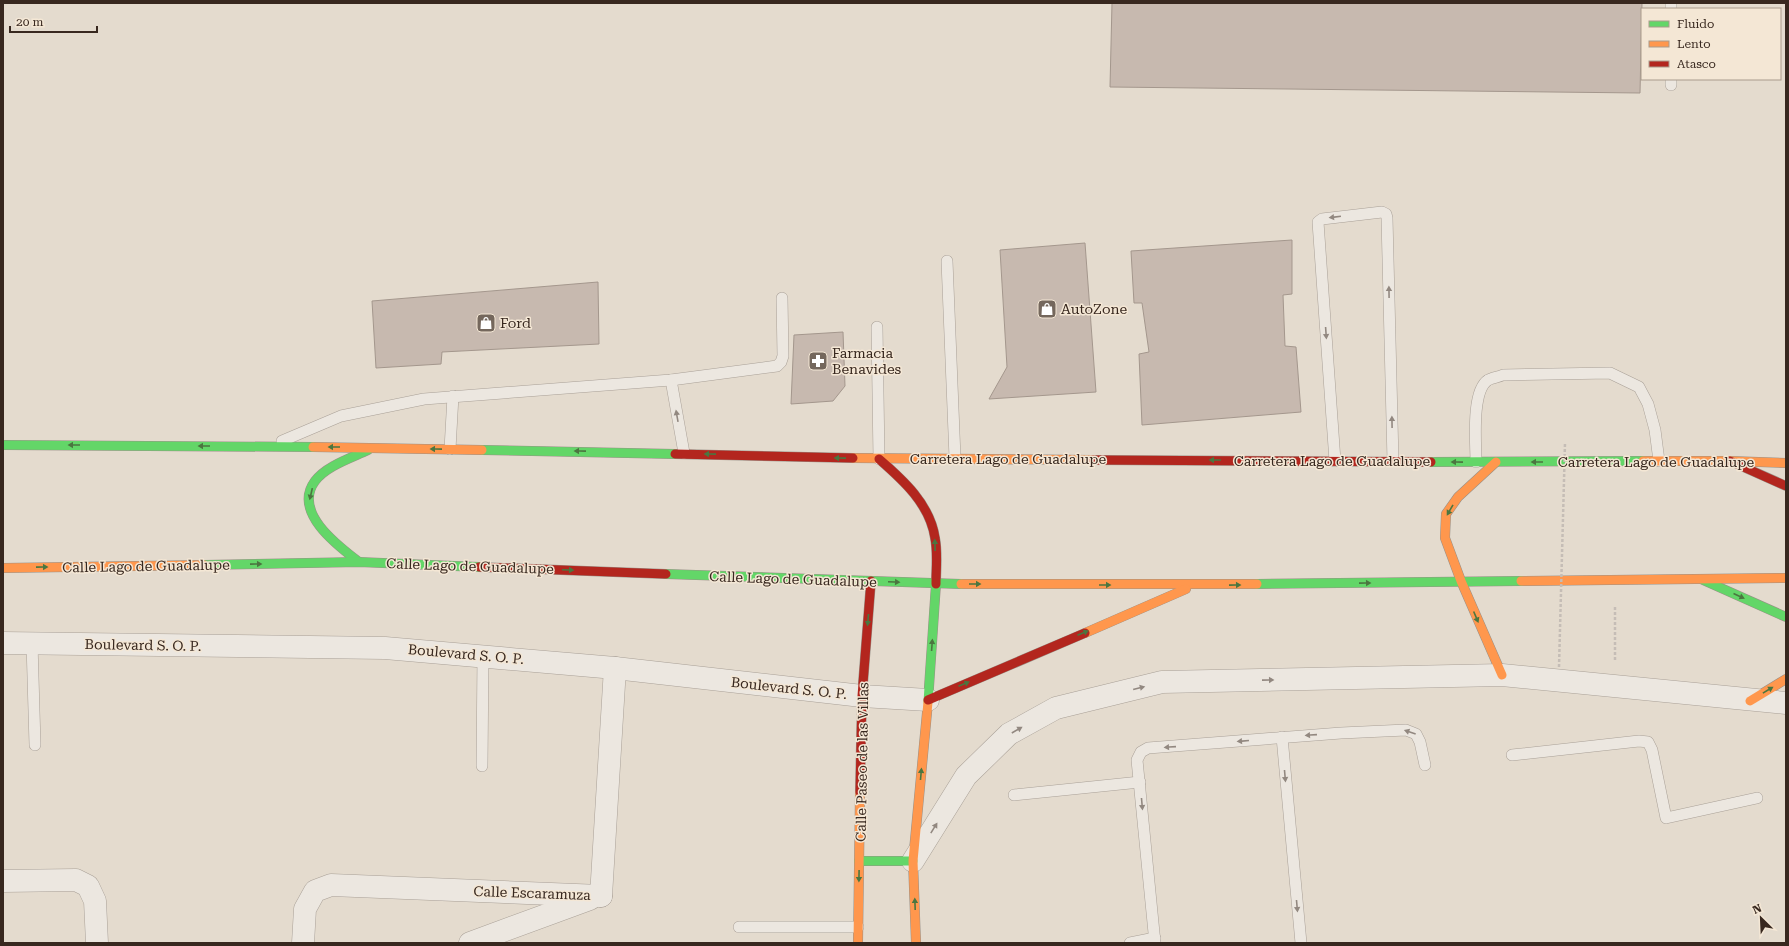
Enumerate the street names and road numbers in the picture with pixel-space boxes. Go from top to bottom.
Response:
street label: Carretera Lago de Guadalupe [910,451,1107,467]
street label: Carretera Lago de Guadalupe [1234,453,1431,469]
street label: Carretera Lago de Guadalupe [1558,454,1755,470]
street label: Calle Lago de Guadalupe [386,555,554,577]
street label: Calle Lago de Guadalupe [62,557,230,575]
street label: Calle Lago de Guadalupe [709,568,877,590]
street label: Boulevard S. O. P. [85,636,201,654]
street label: Boulevard S. O. P. [407,641,525,667]
street label: Boulevard S. O. P. [730,674,848,702]
street label: Calle Paseo de las Villas [853,682,871,842]
street label: Calle Escaramuza [473,883,591,903]

